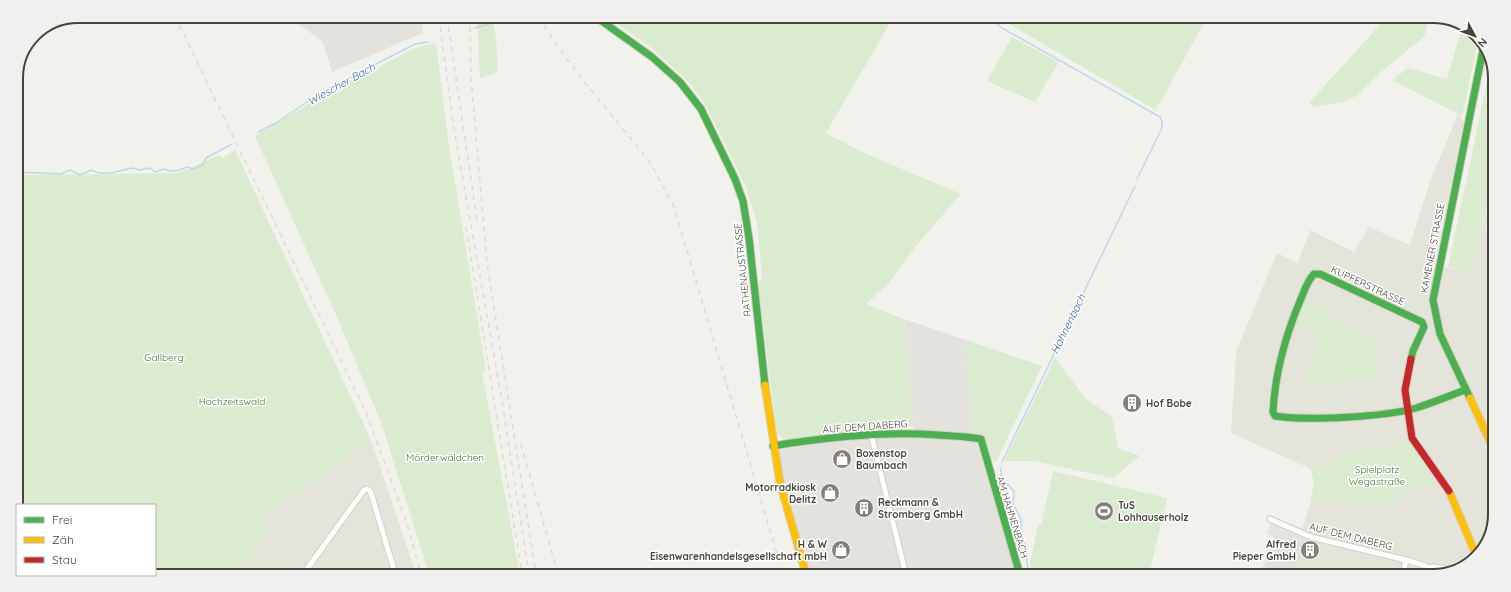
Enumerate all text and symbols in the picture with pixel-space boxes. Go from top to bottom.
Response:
north arrow [1455,16,1495,56]
text: N [1475,35,1490,50]
water label: Wiescher Bach [305,59,378,108]
street label: KAMENER STRASSE [1417,202,1448,294]
street label: RATHENAUSTRASSE [731,222,754,317]
street label: KUPFERSTRASSE [1329,263,1407,308]
water label: Hahnenbach [1047,291,1089,356]
park label: Gallberg [144,351,184,364]
building icon: Hof Bobe [1121,392,1143,414]
park label: Hochzeitswald [199,395,265,408]
place label: Hof Bobe [1146,397,1192,410]
street label: AUF DEM DABERG [822,417,908,436]
place label: Boxenstop Baumbach [856,447,908,472]
shop icon: Boxenstop Baumbach [831,448,853,470]
park label: Mörderwäldchen [406,451,484,464]
park label: Spielplatz Wegastraße [1349,463,1406,488]
street label: AM HAHNENBACH [994,474,1031,560]
place label: Motorradkiosk Delitz [745,481,816,506]
shop icon: Motorradkiosk Delitz [819,482,841,504]
place label: Reckmann & Stromberg GmbH [878,496,963,521]
building icon: Reckmann & Stromberg GmbH [853,497,875,519]
place label: TuS Lohhauserholz [1118,499,1188,524]
sports icon: TuS Lohhauserholz [1093,500,1115,522]
legend [16,504,156,576]
text: Frei [52,512,72,527]
street label: AUF DEM DABERG [1308,520,1394,553]
text: Zäh [52,532,74,547]
place label: H & W Eisenwarenhandelsgesellschaft mbH [650,538,828,563]
place label: Alfred Pieper GmbH [1233,538,1296,563]
shop icon: H & W Eisenwarenhandelsgesellschaft mbH [830,539,852,561]
building icon: Alfred Pieper GmbH [1299,539,1321,561]
text: Stau [52,552,77,567]

